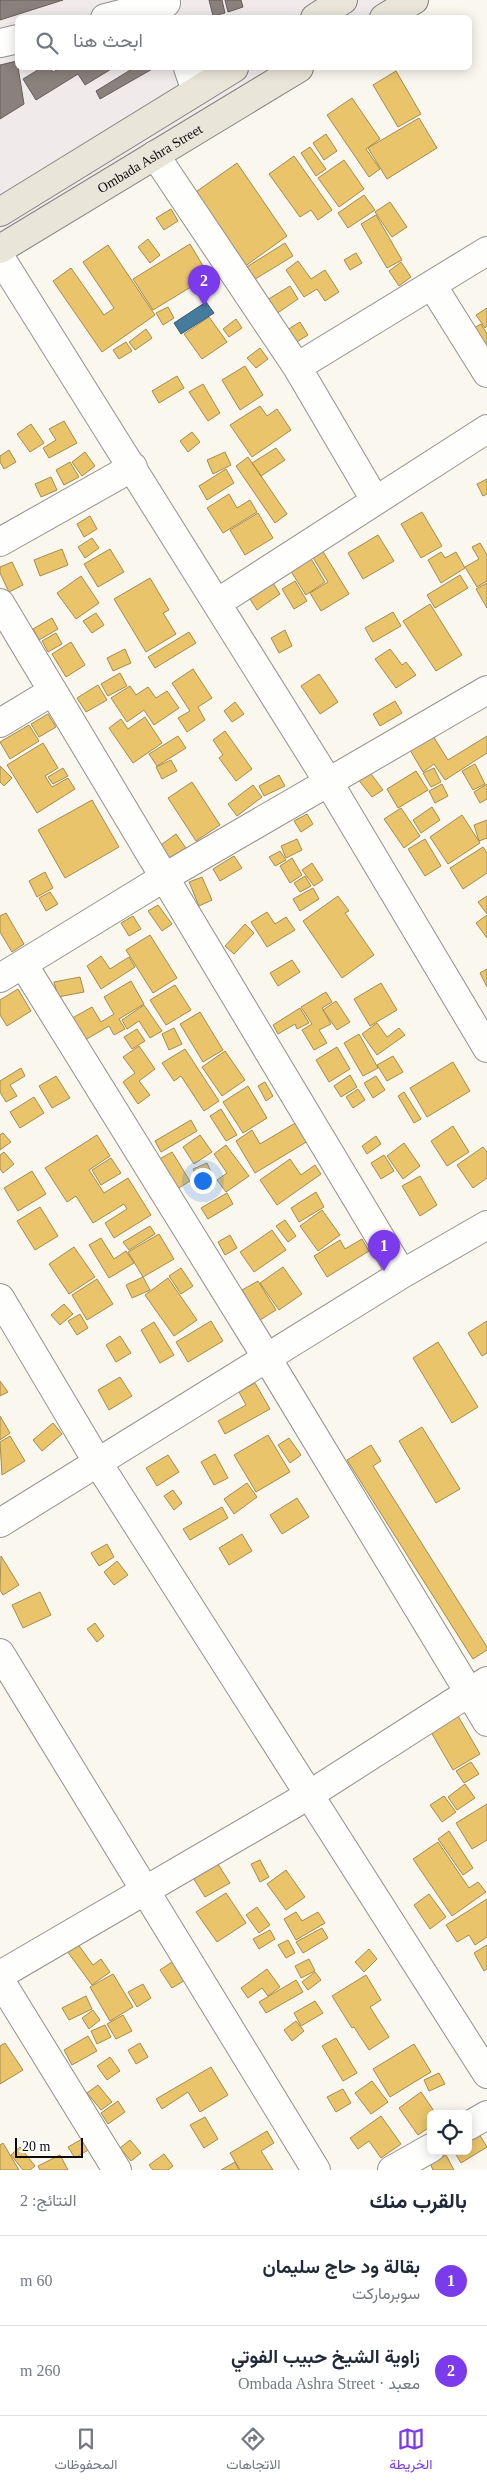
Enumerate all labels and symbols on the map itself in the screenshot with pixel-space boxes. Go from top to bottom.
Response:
street label: Ombada Ashra Street [95,121,205,196]
pin: 2 [188,265,220,306]
your location [190,1168,216,1194]
pin: 1 [368,1230,400,1271]
scale bar [15,2135,82,2158]

